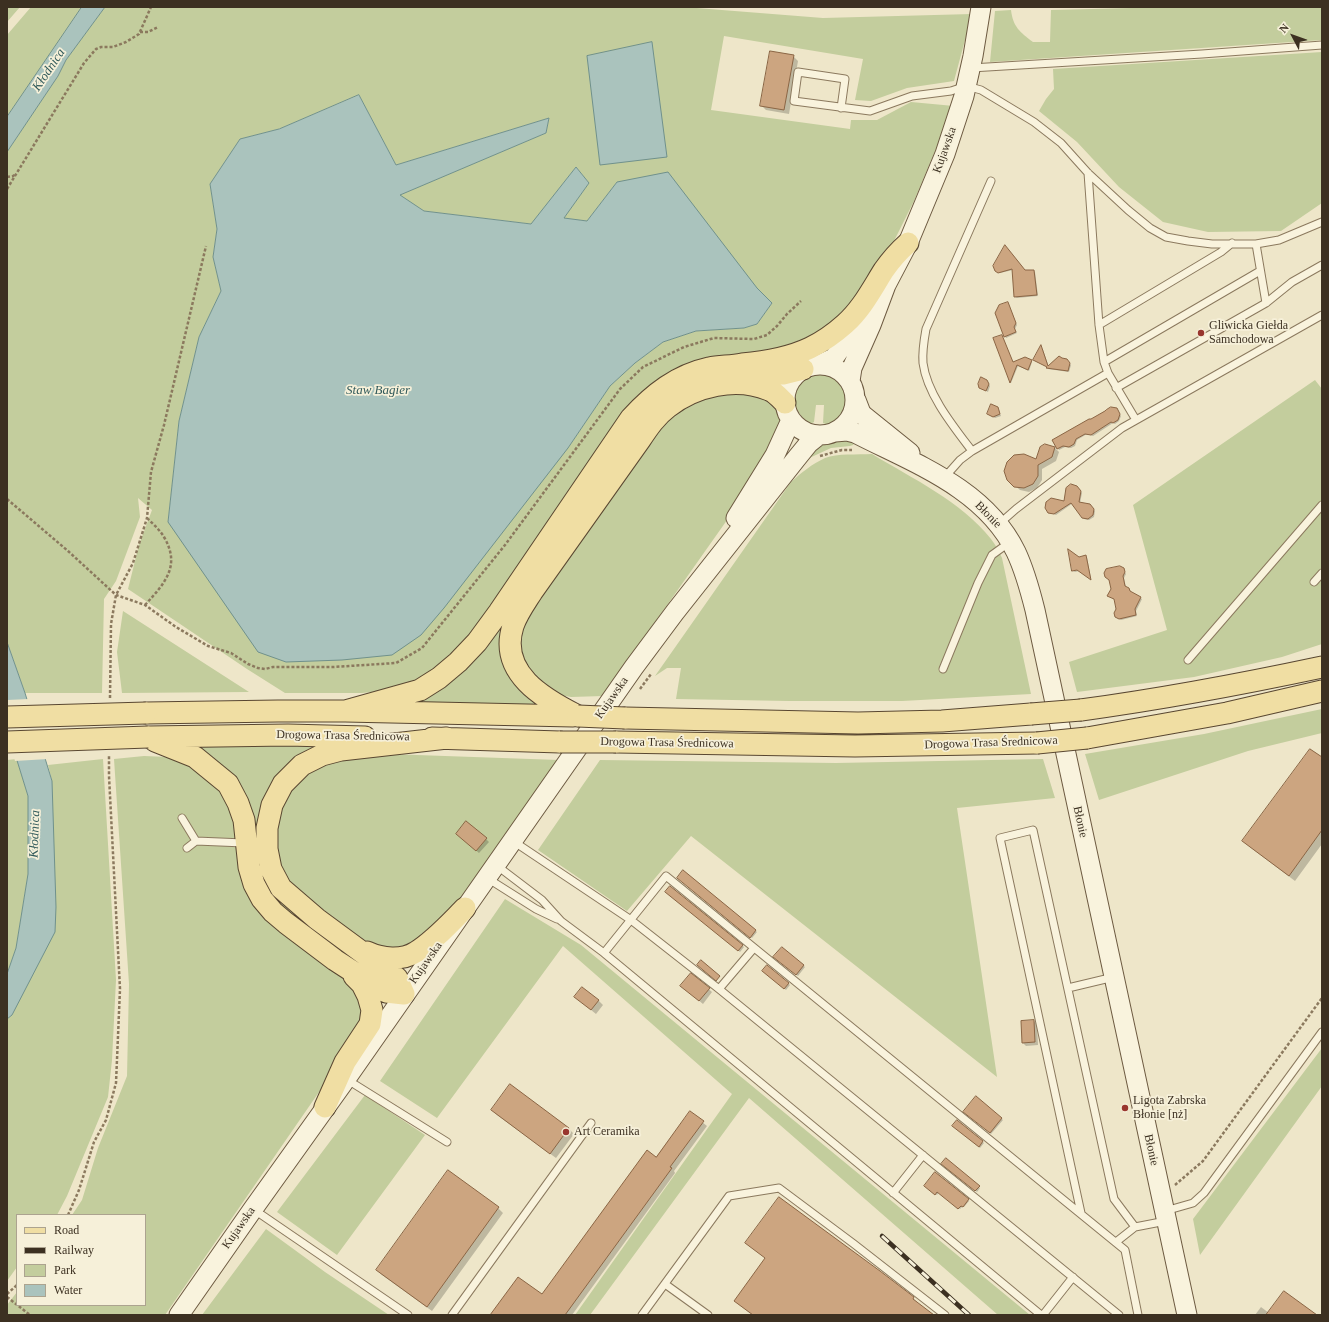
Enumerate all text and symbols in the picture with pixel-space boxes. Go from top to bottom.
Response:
north arrow [1273,16,1313,56]
text: N [1277,21,1291,35]
water label: Kłodnica [29,46,69,94]
street label: Kujawska [930,125,960,175]
place label: Gliwicka Giełda Samchodowa [1209,319,1288,347]
marker: Gliwicka Giełda Samchodowa [1196,328,1206,338]
water label: Staw Bagier [346,383,410,399]
street label: Błonie [972,498,1004,532]
street label: Kujawska [592,674,632,722]
street label: Drogowa Trasa Średnicowa [276,728,410,744]
street label: Drogowa Trasa Średnicowa [924,733,1058,753]
street label: Drogowa Trasa Średnicowa [600,735,734,751]
street label: Błonie [1070,805,1090,839]
water label: Kłodnica [26,810,44,858]
street label: Kujawska [406,939,446,987]
place label: Ligota Zabrska Błonie [nż] [1133,1094,1206,1122]
marker: Ligota Zabrska Błonie [nż] [1120,1103,1130,1113]
place label: Art Ceramika [574,1125,640,1139]
marker: Art Ceramika [561,1127,571,1137]
street label: Błonie [1141,1133,1161,1167]
street label: Kujawska [219,1204,259,1252]
legend [16,1214,146,1306]
text: Road [54,1223,79,1237]
text: Railway [54,1243,94,1257]
text: Park [54,1263,76,1277]
text: Water [54,1283,82,1297]

